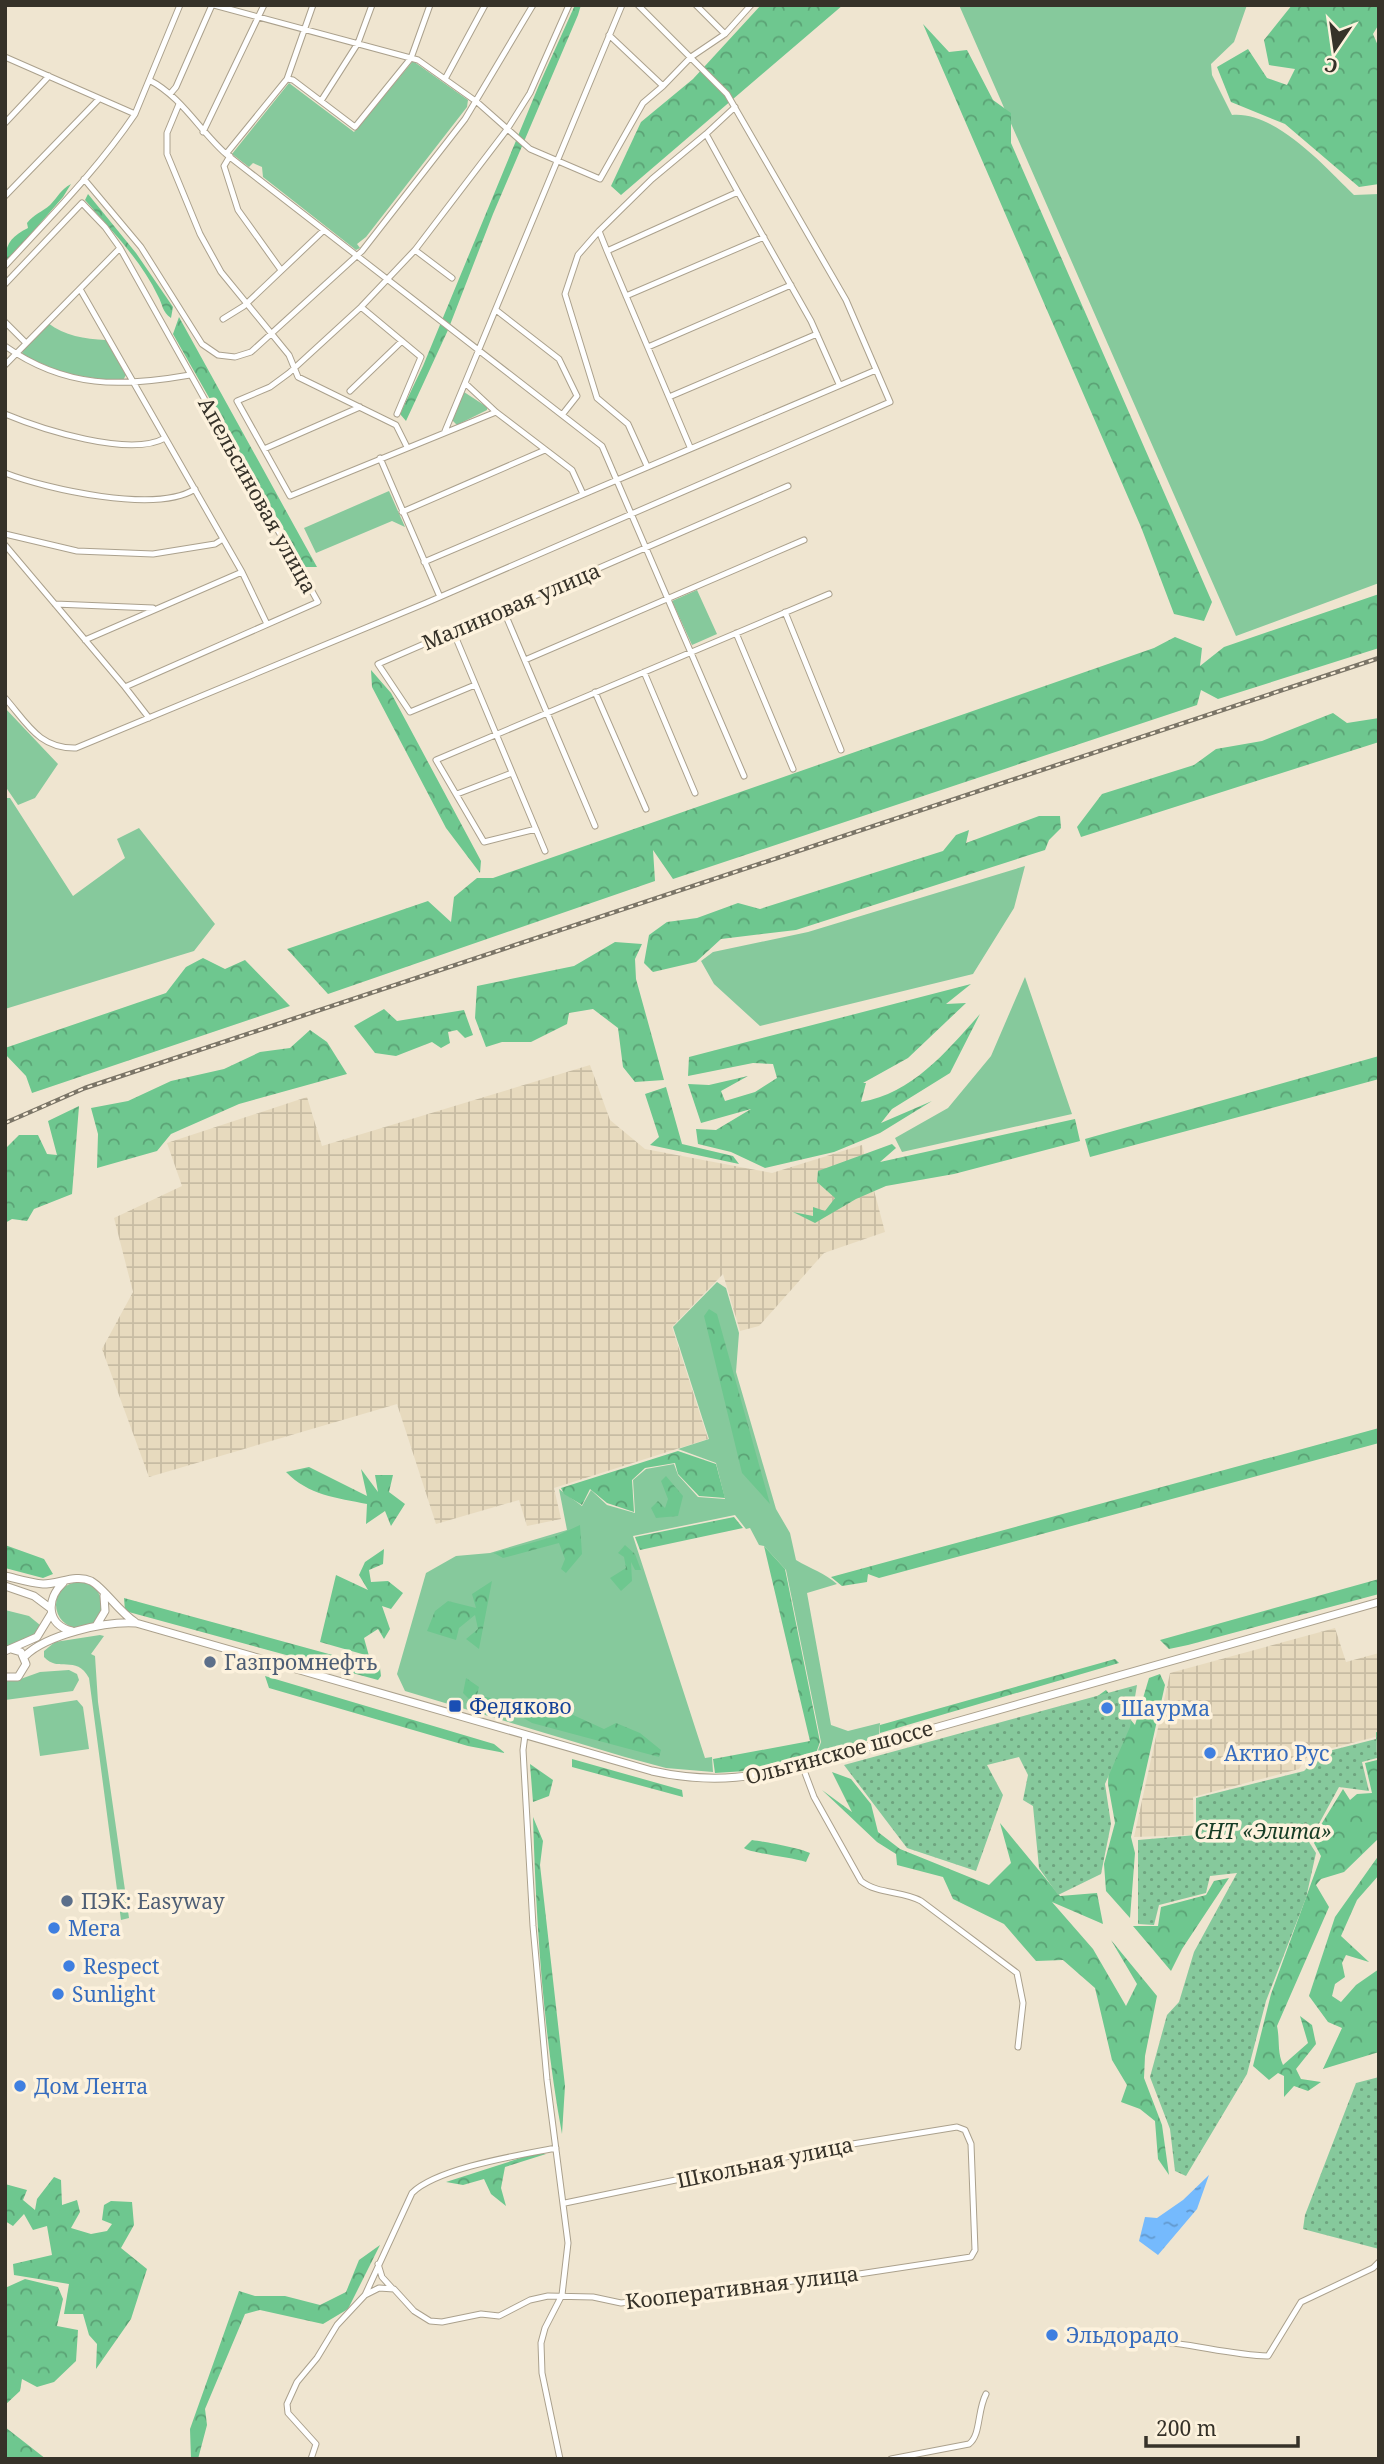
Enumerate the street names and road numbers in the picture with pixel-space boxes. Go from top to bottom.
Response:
street label: Апельсиновая улица [192,392,324,598]
street label: Малиновая улица [418,556,604,656]
street label: Ольгинское шоссе [742,1713,936,1791]
street label: Школьная улица [674,2130,856,2194]
street label: Кооперативная улица [624,2259,860,2315]

